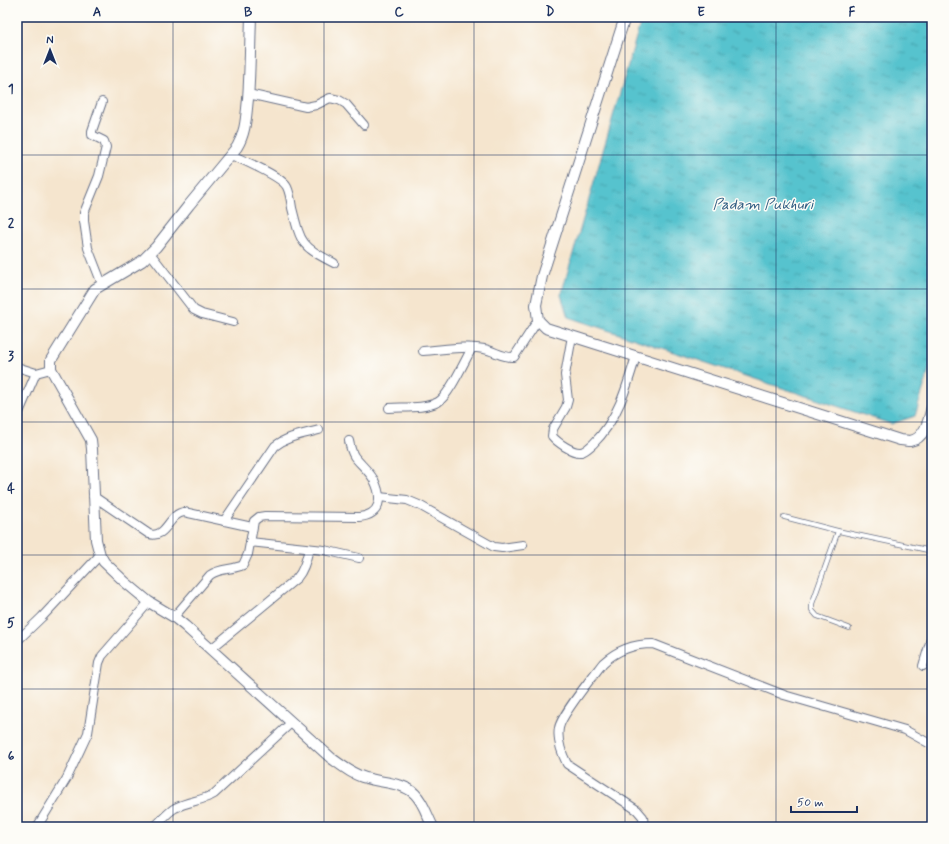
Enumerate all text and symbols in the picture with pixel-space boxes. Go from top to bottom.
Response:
text: A [93,4,101,21]
text: B [244,4,253,21]
text: C [394,4,404,21]
text: D [546,4,555,21]
text: E [697,4,705,21]
text: F [849,4,856,21]
north arrow [30,30,70,70]
text: N [46,34,54,48]
text: 1 [8,81,14,98]
water label: Padam Pukhuri [713,195,815,215]
text: 2 [8,215,15,232]
text: 3 [8,348,14,365]
text: 4 [7,481,15,498]
text: 5 [7,615,15,632]
text: 6 [8,748,15,765]
scale bar [791,788,857,814]
text: 50 m [797,795,824,811]

